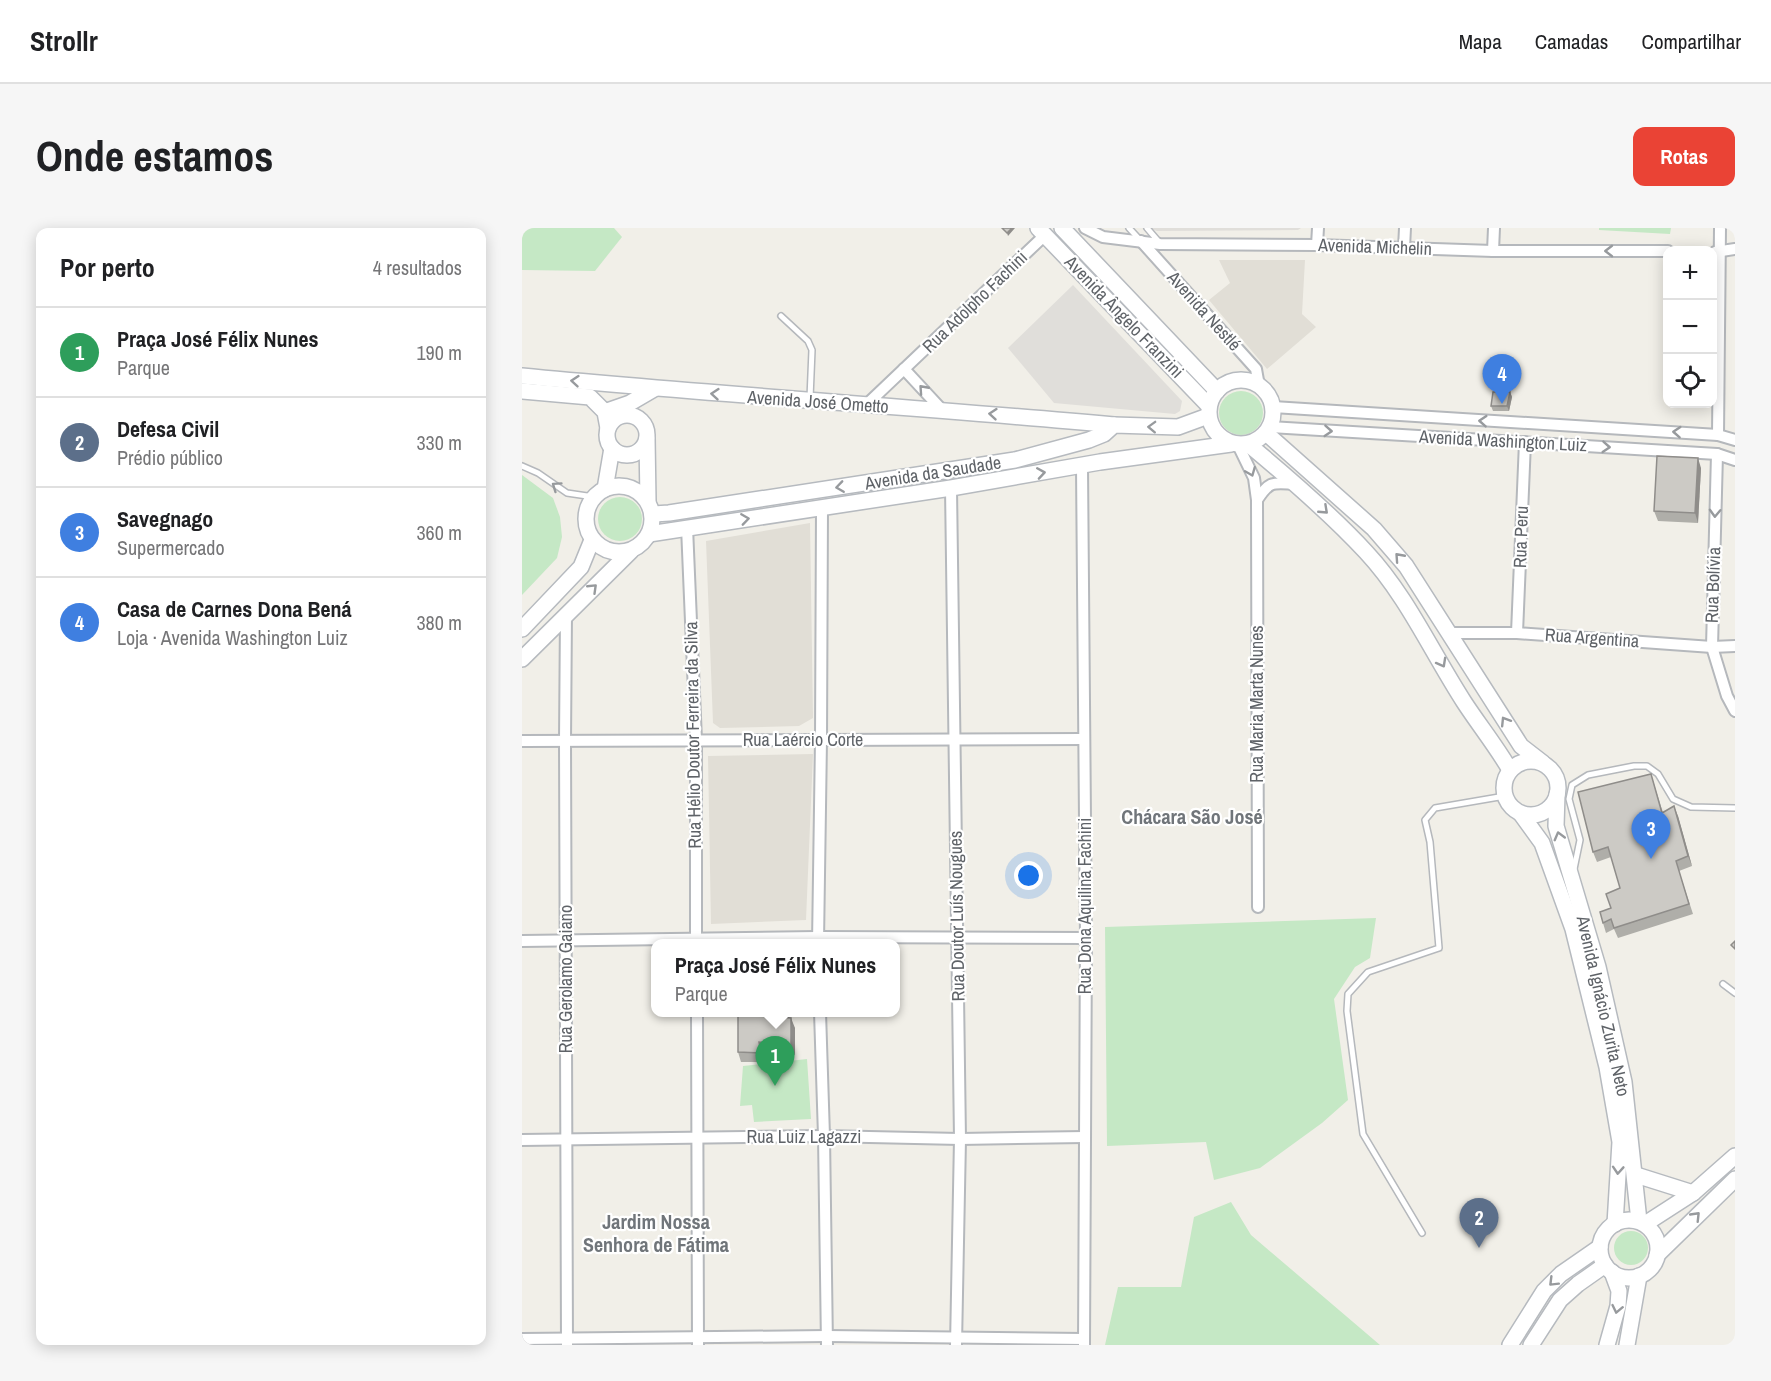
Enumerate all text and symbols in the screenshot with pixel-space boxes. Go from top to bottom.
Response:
text: Strollr [30,22,98,60]
text: Mapa [1459,27,1502,56]
text: Camadas [1535,27,1608,56]
text: Compartilhar [1641,27,1741,56]
button: Rotas [1633,127,1735,186]
text: Onde estamos [36,128,273,184]
street label: Avenida Michelin [1317,232,1432,261]
street label: Rua Adolpho Fachini [917,245,1033,358]
one-way arrow [1605,245,1614,257]
map controls [1663,246,1717,408]
button: + [1663,246,1717,300]
street label: Avenida Ângelo Franzini [1059,249,1189,383]
text: Por perto [60,250,155,285]
text: 4 resultados [373,254,462,281]
street label: Avenida Nestlé [1161,264,1247,356]
button: − [1663,300,1717,354]
text: Praça José Félix Nunes [117,324,319,354]
text: 1 [75,339,84,366]
text: 190 m [416,339,462,366]
text: Parque [117,354,170,381]
pin: 4 [1482,354,1522,404]
button: locate [1663,354,1717,408]
one-way arrow [571,375,580,388]
street label: Avenida José Ometto [745,384,890,419]
one-way arrow [919,385,930,396]
one-way arrow [711,388,720,401]
one-way arrow [989,408,998,421]
text: Defesa Civil [117,414,219,444]
one-way arrow [1478,414,1487,427]
one-way arrow [1148,420,1157,433]
one-way arrow [1323,424,1333,437]
street label: Avenida Washington Luiz [1417,424,1588,457]
one-way arrow [1673,426,1682,439]
text: 2 [75,429,84,456]
text: 330 m [416,429,462,456]
one-way arrow [1602,441,1611,454]
text: Prédio público [117,444,223,471]
street label: Avenida da Saudade [862,449,1003,496]
one-way arrow [1244,465,1256,476]
one-way arrow [1036,467,1046,480]
one-way arrow [836,481,845,493]
one-way arrow [552,482,563,493]
one-way arrow [1317,503,1327,514]
text: Savegnago [117,504,213,534]
street label: Rua Peru [1507,505,1534,569]
one-way arrow [1709,508,1722,517]
one-way arrow [740,513,749,525]
text: 3 [75,519,84,546]
text: 360 m [416,519,462,546]
text: Supermercado [117,534,225,561]
street label: Rua Bolívia [1699,546,1726,624]
one-way arrow [1395,554,1406,564]
one-way arrow [586,584,597,595]
text: Casa de Carnes Dona Bená [117,594,352,624]
text: 4 [75,609,84,636]
text: 380 m [416,609,462,636]
street label: Rua Hélio Doutor Ferreira da Silva [678,621,707,849]
street label: Rua Argentina [1544,622,1640,653]
text: Loja · Avenida Washington Luiz [117,624,348,651]
street label: Rua Maria Marta Nunes [1244,625,1269,783]
one-way arrow [1435,657,1446,667]
one-way arrow [1500,717,1512,727]
street label: Rua Laércio Corte [743,727,863,752]
district label: Chácara São José [1121,803,1263,830]
pin: 3 [1632,810,1670,859]
street label: Rua Dona Aquilina Fachini [1072,818,1097,994]
street label: Rua Doutor Luís Nougues [943,830,970,1002]
one-way arrow [1554,831,1566,842]
your location [1014,861,1043,890]
street label: Rua Gerolamo Gaiano [553,905,578,1053]
street label: Avenida Ignácio Zurita Neto [1570,912,1636,1099]
popup [651,939,900,1017]
text: Praça José Félix Nunes [675,950,876,980]
text: Parque [675,980,728,1007]
pin: 1 [756,1036,794,1086]
street label: Rua Luiz Lagazzi [747,1124,861,1149]
one-way arrow [1612,1165,1625,1174]
pin: 2 [1460,1198,1498,1248]
district label: Jardim Nossa Senhora de Fátima [583,1208,729,1258]
one-way arrow [1688,1213,1699,1224]
one-way arrow [1550,1275,1561,1286]
one-way arrow [1611,1303,1624,1313]

